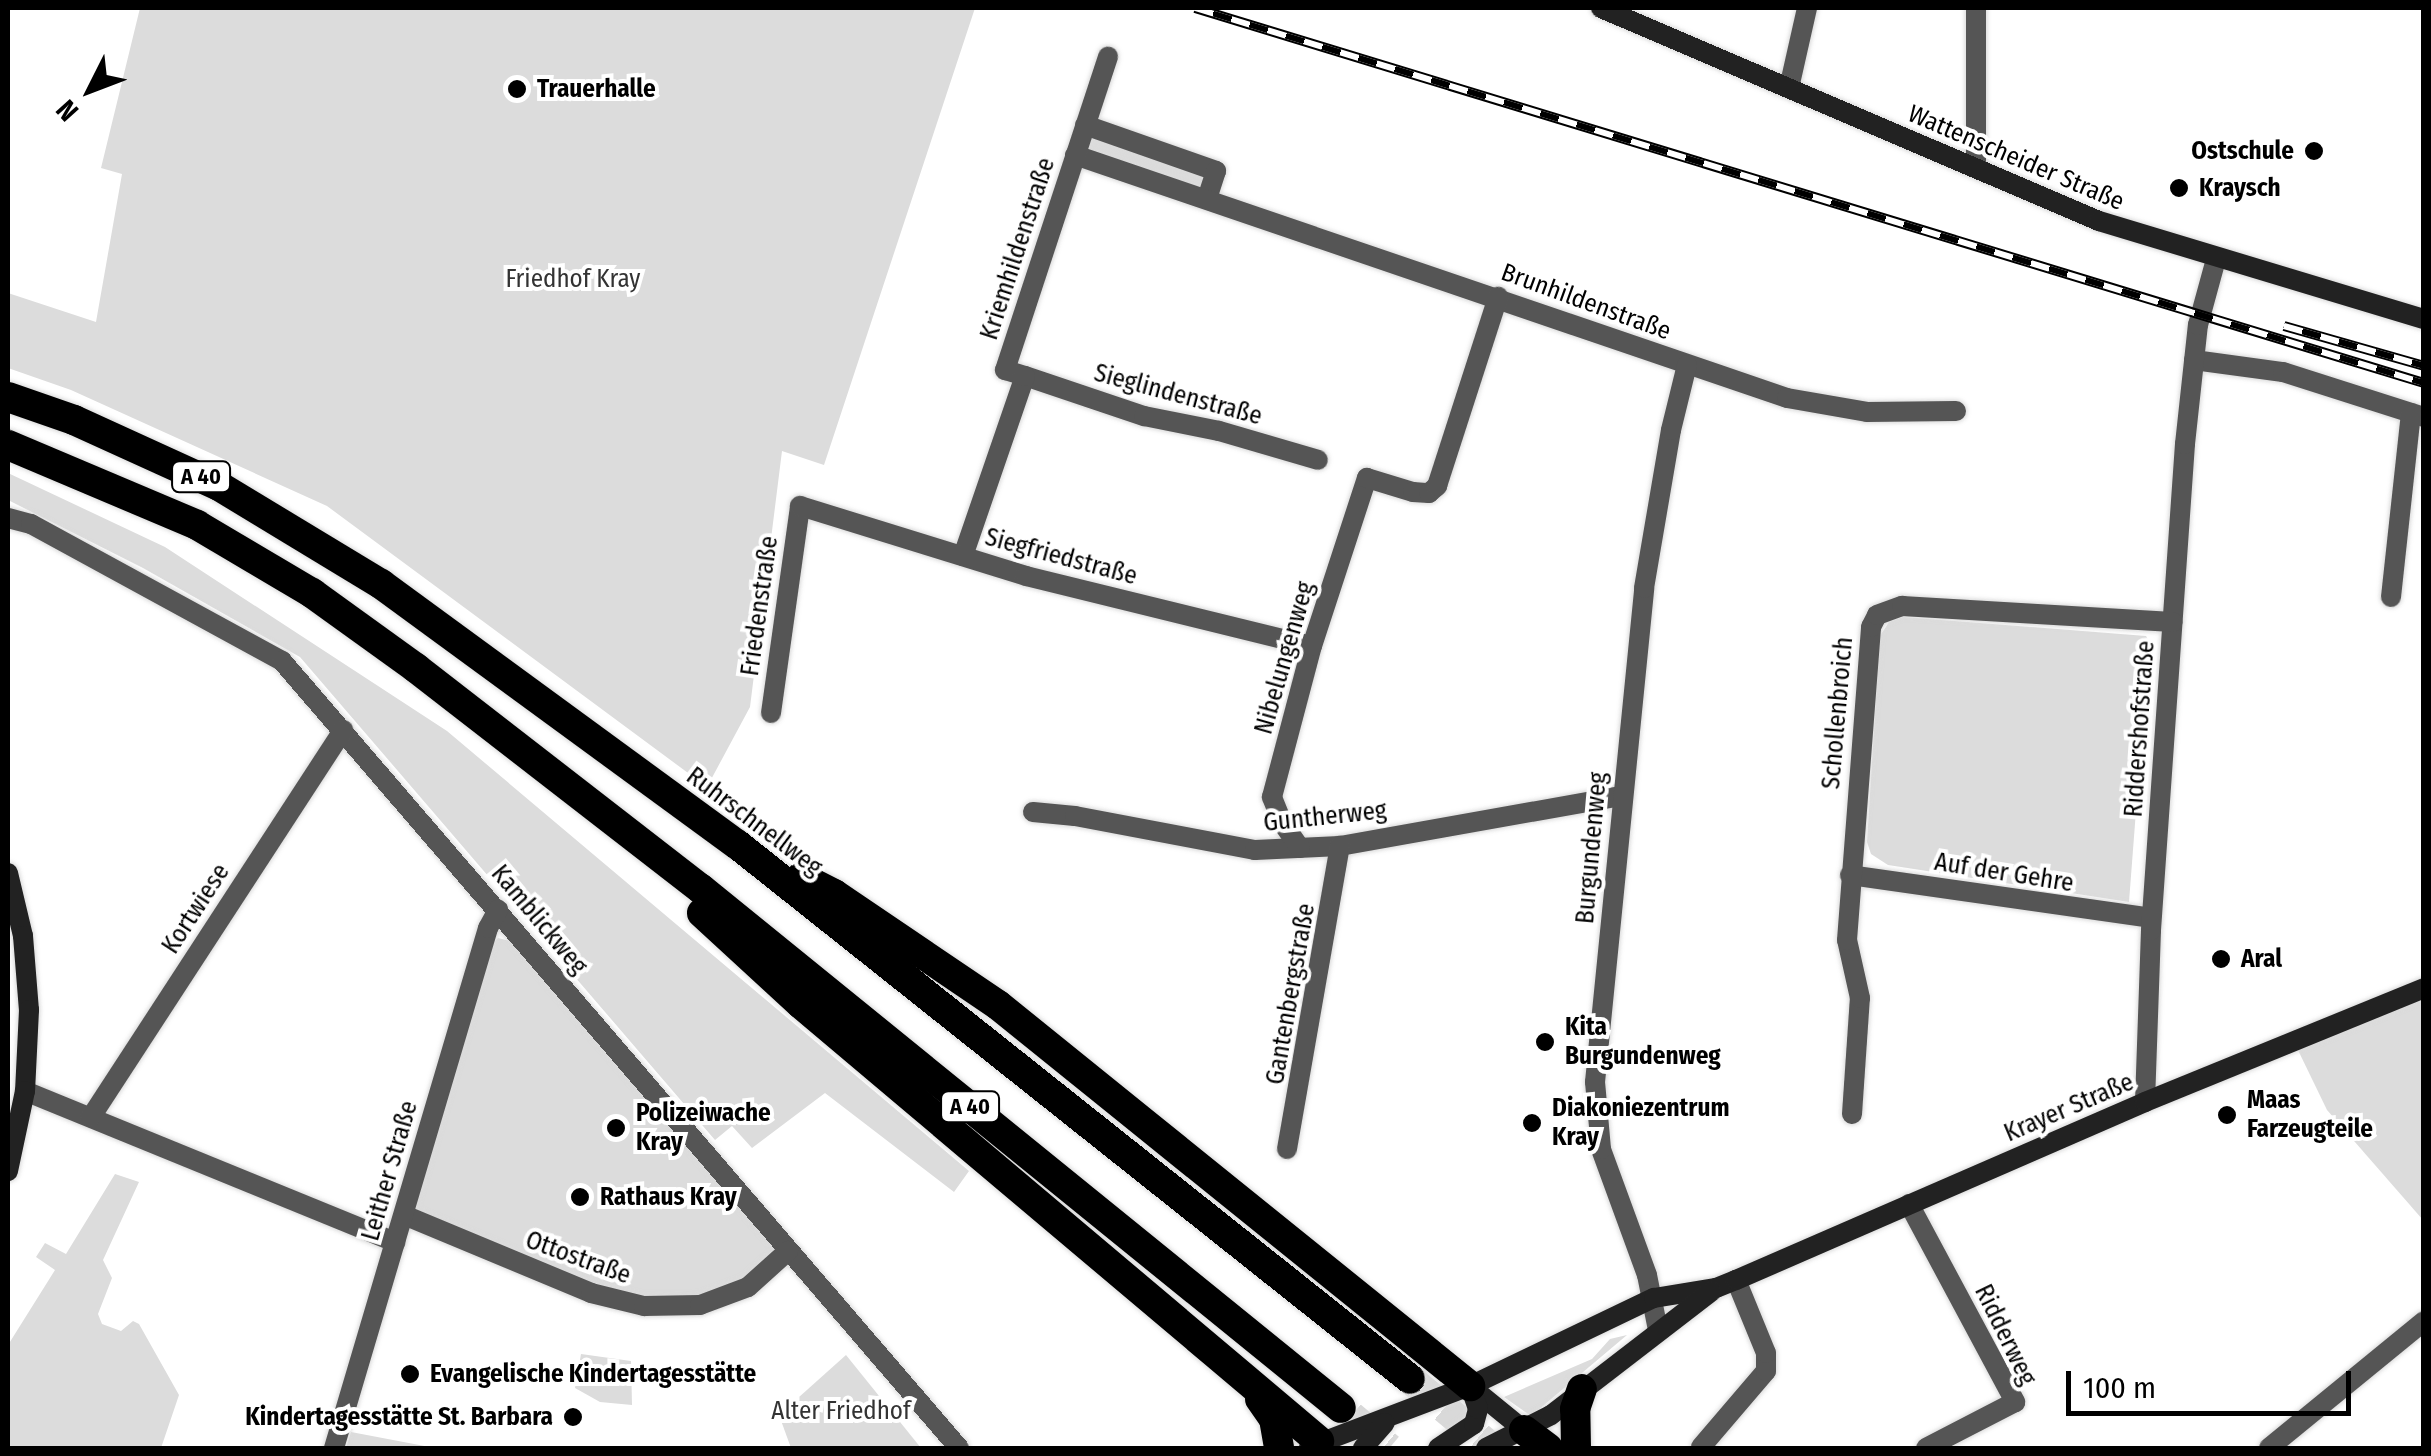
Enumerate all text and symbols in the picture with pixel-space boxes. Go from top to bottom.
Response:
north arrow [40,40,140,140]
place label: Trauerhalle [537,74,656,104]
marker: Trauerhalle [506,78,528,100]
text: N [49,93,85,128]
street label: Wattenscheider Straße [1903,99,2129,217]
place label: Ostschule [2191,136,2294,166]
marker: Ostschule [2303,140,2325,162]
street label: Kriemhildenstraße [974,154,1062,344]
place label: Kraysch [2199,173,2281,203]
marker: Kraysch [2168,177,2190,199]
street label: Brunhildenstraße [1497,257,1675,347]
park label: Friedhof Kray [506,264,640,294]
street label: Sieglindenstraße [1091,358,1265,432]
road number: A 40 [171,460,231,494]
street label: Siegfriedstraße [982,522,1140,592]
street label: Friedenstraße [735,534,785,678]
street label: Nibelungenweg [1249,578,1321,738]
street label: Schollenbroich [1816,636,1860,790]
street label: Riddershofstraße [2119,640,2161,818]
street label: Ruhrschnellweg [680,761,828,883]
street label: Burgundenweg [1570,771,1614,925]
street label: Guntherweg [1262,796,1388,838]
street label: Auf der Gehre [1932,847,2076,899]
street label: Kortwiese [156,858,236,960]
street label: Kamblickweg [485,859,593,981]
street label: Gantenbergstraße [1260,901,1322,1087]
place label: Aral [2241,944,2282,974]
marker: Aral [2210,948,2232,970]
place label: Kita Burgundenweg [1565,1013,1721,1072]
marker: Kita Burgundenweg [1534,1031,1556,1053]
street label: Krayer Straße [2000,1067,2138,1149]
place label: Maas Farzeugteile [2247,1086,2373,1145]
road number: A 40 [940,1090,1000,1124]
place label: Diakoniezentrum Kray [1552,1094,1730,1153]
street label: Leither Straße [356,1098,424,1244]
place label: Polizeiwache Kray [636,1099,771,1158]
marker: Maas Farzeugteile [2216,1104,2238,1126]
marker: Diakoniezentrum Kray [1521,1112,1543,1134]
marker: Polizeiwache Kray [605,1117,627,1139]
place label: Rathaus Kray [600,1182,737,1212]
marker: Rathaus Kray [569,1186,591,1208]
street label: Ottostraße [521,1225,635,1291]
street label: Ridderweg [1968,1280,2042,1390]
scale bar [2071,1351,2356,1413]
place label: Evangelische Kindertagesstätte [430,1359,756,1389]
marker: Evangelische Kindertagesstätte [399,1363,421,1385]
text: 100 m [2083,1370,2156,1406]
park label: Alter Friedhof [771,1396,911,1426]
place label: Kindertagesstätte St. Barbara [245,1402,553,1432]
marker: Kindertagesstätte St. Barbara [562,1406,584,1428]

